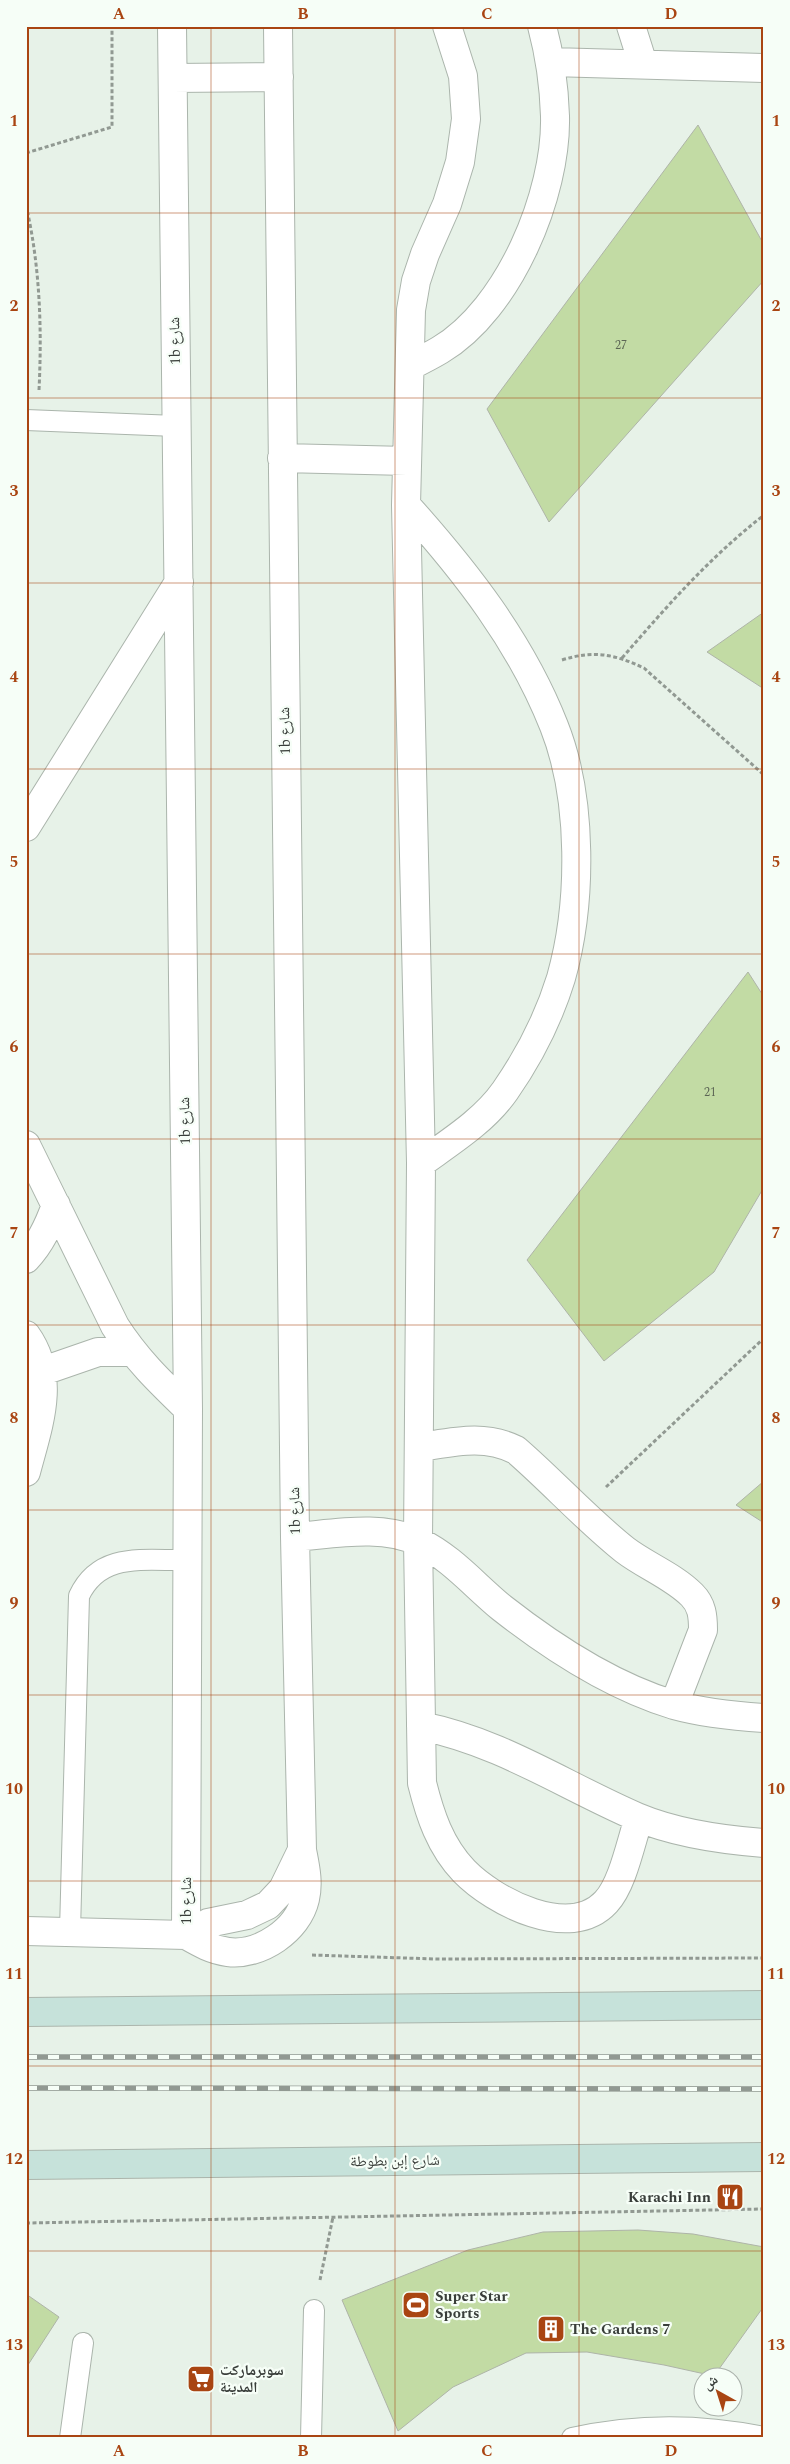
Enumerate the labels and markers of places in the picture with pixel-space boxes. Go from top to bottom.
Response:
restaurant icon: Karachi Inn [715,2182,745,2212]
place label: Karachi Inn [628,2186,711,2209]
place label: Super Star Sports [435,2285,508,2325]
sports icon: Super Star Sports [401,2290,431,2320]
building icon: The Gardens 7 [536,2314,566,2344]
place label: The Gardens 7 [570,2318,671,2341]
place label: سوبرماركت المدينة [220,2359,284,2399]
supermarket icon: سوبرماركت المدينة [186,2364,216,2394]

